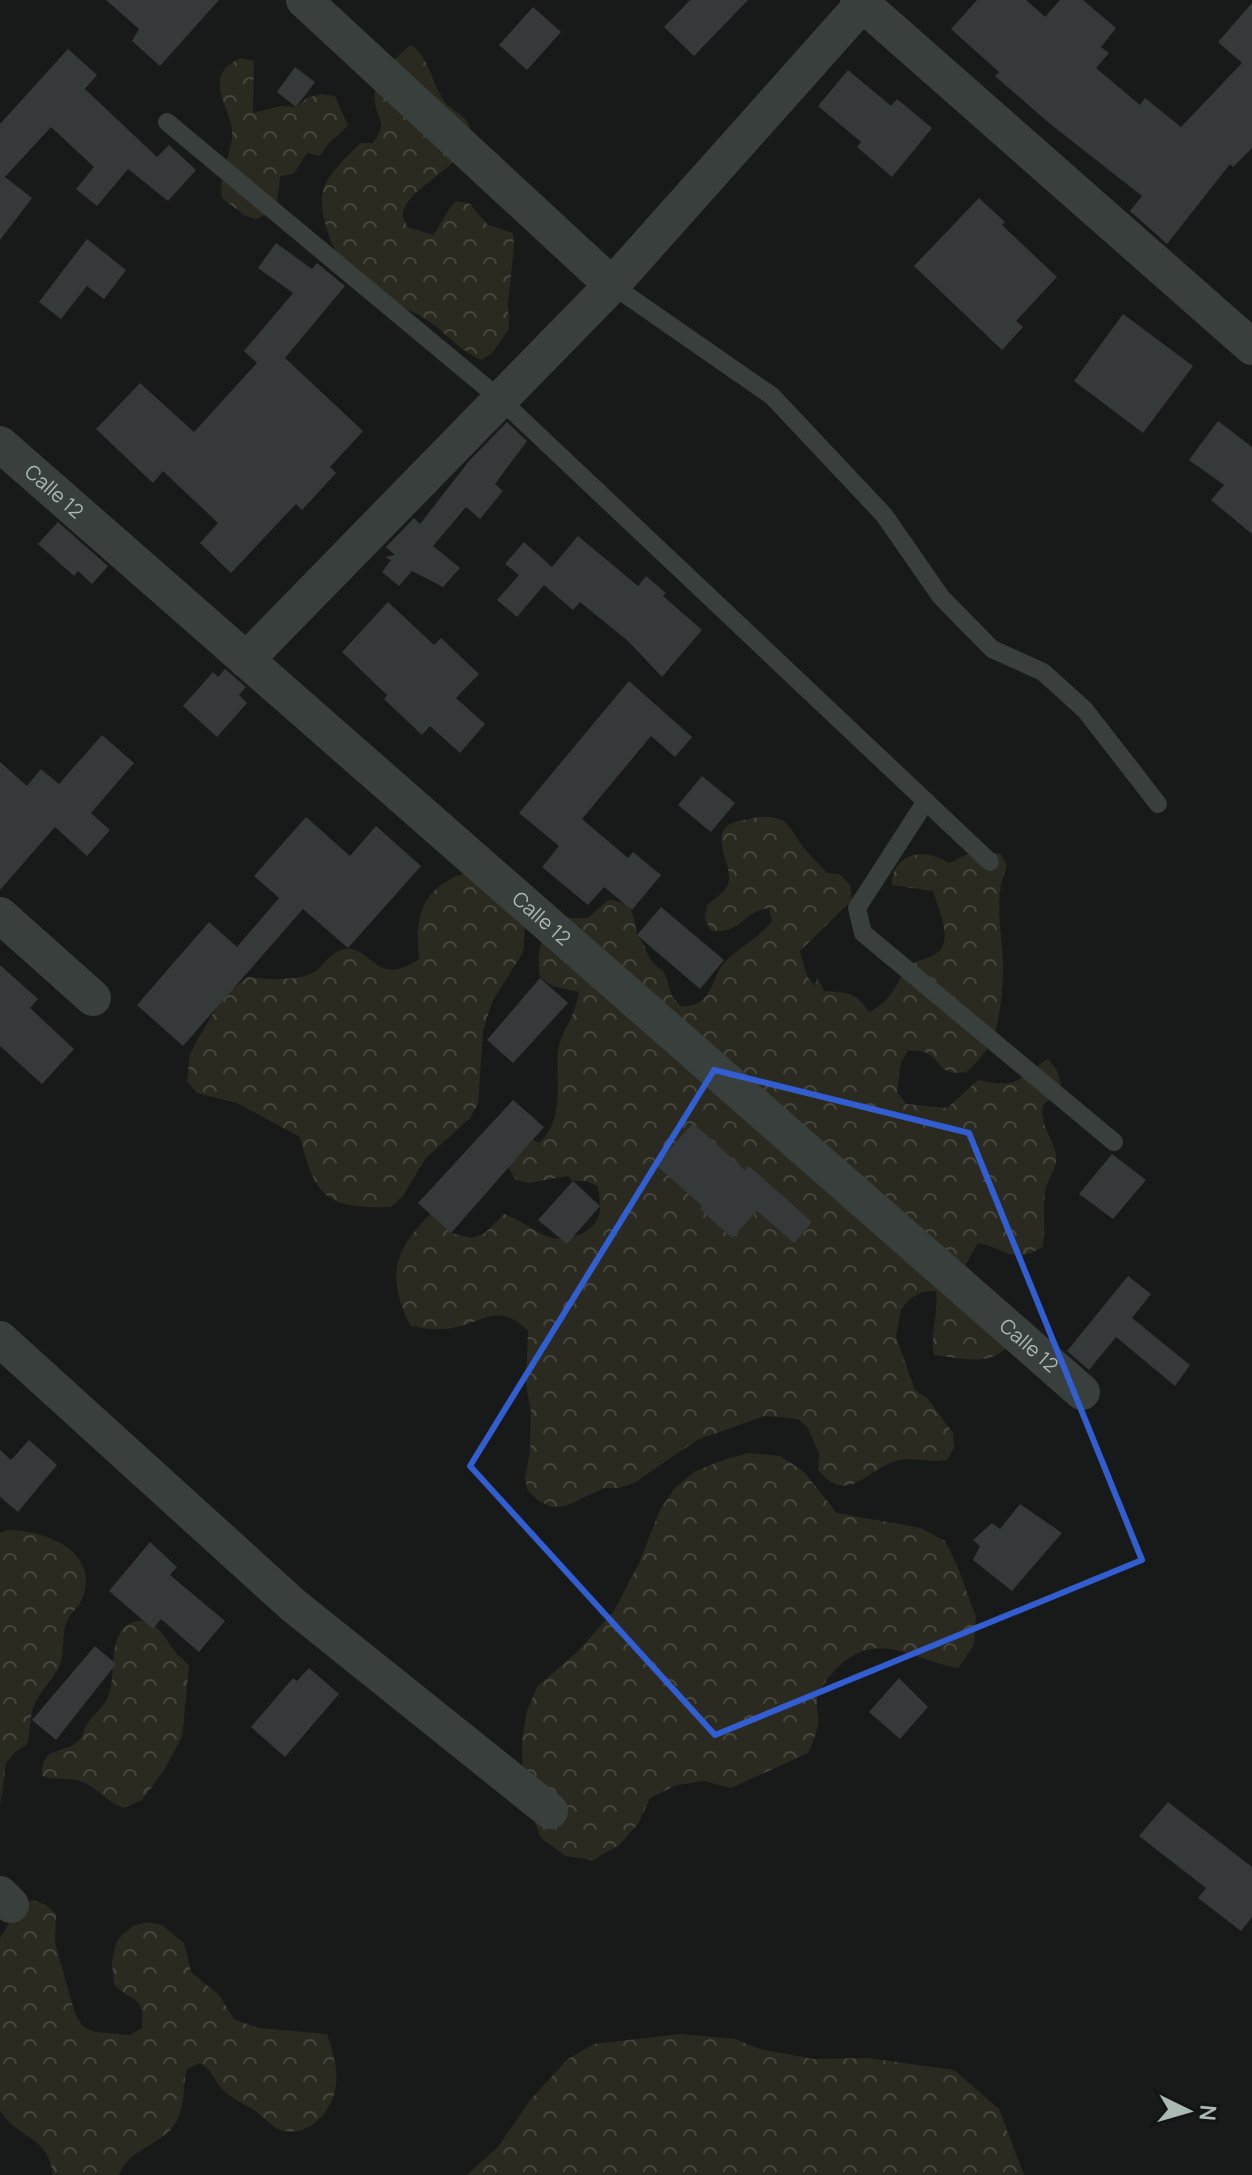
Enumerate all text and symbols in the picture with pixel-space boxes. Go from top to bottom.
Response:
street label: Calle 12 [19,458,90,524]
street label: Calle 12 [507,885,577,951]
street label: Calle 12 [994,1312,1064,1378]
north arrow [1148,2071,1228,2151]
text: N [1192,2104,1224,2122]

